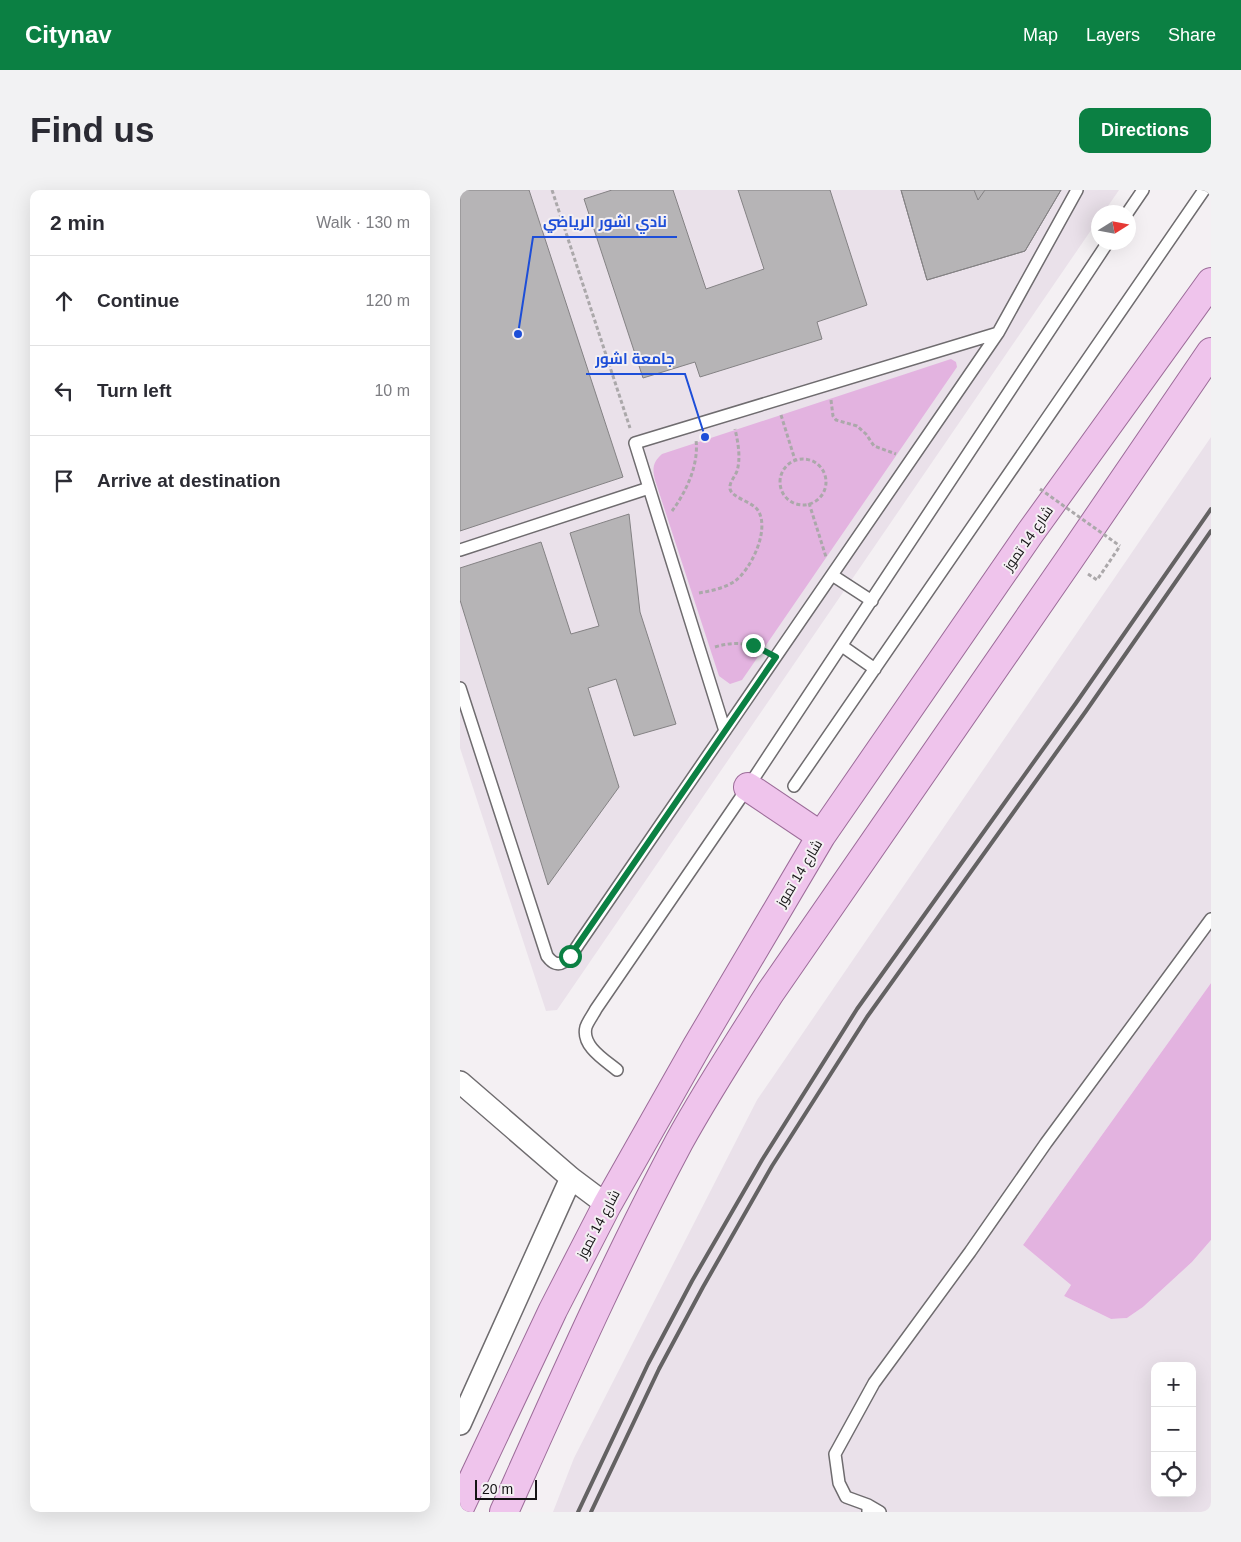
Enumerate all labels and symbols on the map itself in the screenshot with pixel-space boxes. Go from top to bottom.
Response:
north arrow [1091,205,1136,250]
callout: نادي اشور الرياضي [533,207,677,237]
text: نادي اشور الرياضي [543,213,667,234]
callout: جامعة اشور [586,344,685,374]
text: جامعة اشور [594,350,675,368]
street label: شارع 14 تموز [999,503,1057,575]
route end [742,634,765,657]
street label: شارع 14 تموز [772,837,826,911]
route start [559,945,582,968]
street label: شارع 14 تموز [573,1187,624,1262]
scale bar [475,1477,538,1500]

